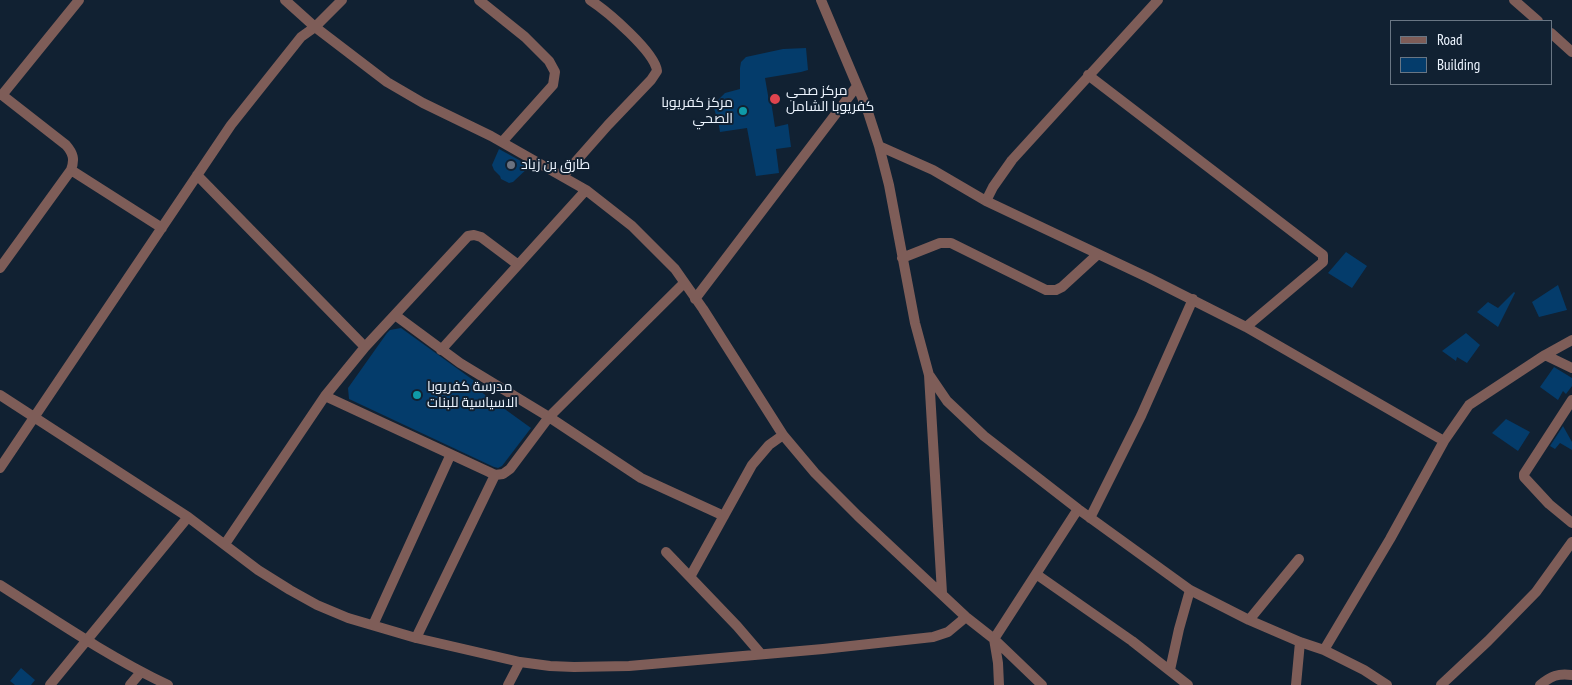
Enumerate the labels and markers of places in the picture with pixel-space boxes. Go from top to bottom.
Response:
place label: مركز صحي كفريوبا الشامل [786,83,874,115]
marker: مركز صحي كفريوبا الشامل [768,92,782,106]
place label: مركز كفريوبا الصحي [661,95,733,128]
marker: مركز كفريوبا الصحي [737,105,749,117]
place label: طارق بن زياد [521,157,590,173]
marker: طارق بن زياد [505,159,517,171]
place label: مدرسة كفريوبا الاسياسية للبنات [427,379,518,412]
marker: مدرسة كفريوبا الاسياسية للبنات [411,389,423,401]

